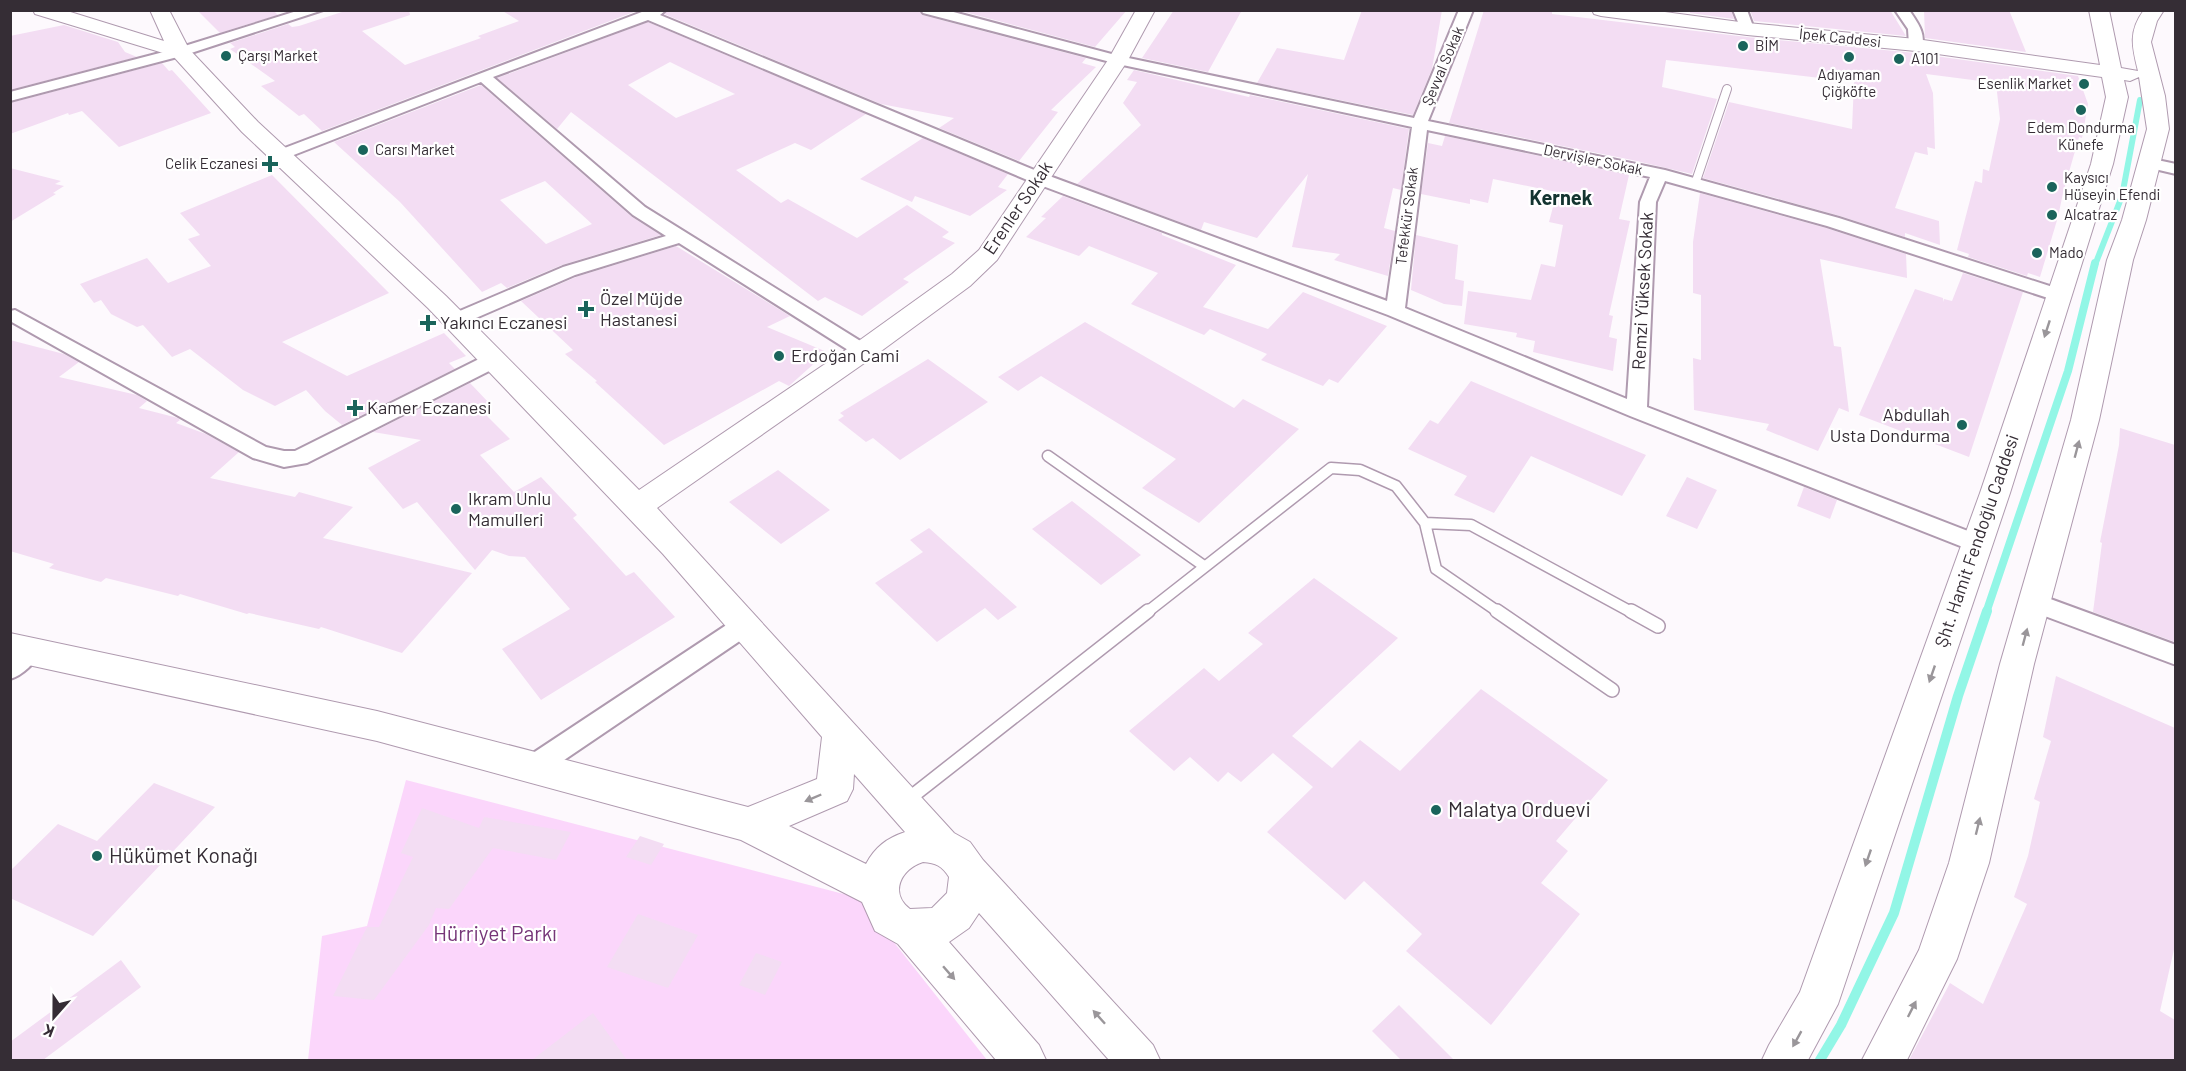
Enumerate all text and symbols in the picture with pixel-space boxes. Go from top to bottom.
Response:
street label: Şevval Sokak [1417,23,1467,108]
street label: İpek Caddesi [1798,24,1882,50]
place label: BİM [1755,36,1779,54]
marker: BİM [1736,39,1750,53]
place label: Çarşı Market [238,46,318,64]
marker: Çarşı Market [219,49,233,63]
place label: A101 [1911,49,1939,67]
marker: Adıyaman Çiğköfte [1842,50,1856,64]
marker: A101 [1892,52,1906,66]
place label: Adıyaman Çiğköfte [1818,65,1880,100]
place label: Esenlik Market [1977,74,2072,92]
marker: Esenlik Market [2077,77,2091,91]
marker: Edem Dondurma Künefe [2074,103,2088,117]
place label: Edem Dondurma Künefe [2027,118,2135,153]
place label: Carsı Market [375,140,455,158]
street label: Dervişler Sokak [1542,140,1645,178]
marker: Carsı Market [356,143,370,157]
place label: Celik Eczanesi [165,154,258,172]
marker: Celik Eczanesi [263,157,277,171]
street label: Erenler Sokak [978,157,1056,258]
street label: Tefekkür Sokak [1391,165,1421,266]
place label: Kaysıcı Hüseyin Efendi [2064,168,2160,203]
marker: Kaysıcı Hüseyin Efendi [2045,180,2059,194]
district label: Kernek [1530,185,1593,209]
place label: Alcatraz [2064,205,2118,223]
marker: Alcatraz [2045,208,2059,222]
street label: Remzi Yüksek Sokak [1627,211,1657,371]
place label: Mado [2049,243,2084,261]
marker: Mado [2030,246,2044,260]
place label: Özel Müjde Hastanesi [600,287,683,330]
marker: Özel Müjde Hastanesi [577,300,595,318]
place label: Yakıncı Eczanesi [440,311,568,333]
marker: Yakıncı Eczanesi [421,316,435,330]
one-way arrow [2042,320,2051,338]
place label: Erdoğan Cami [791,344,900,366]
marker: Erdoğan Cami [772,349,786,363]
place label: Kamer Eczanesi [367,396,491,418]
marker: Kamer Eczanesi [348,401,362,415]
place label: Abdullah Usta Dondurma [1830,403,1950,446]
marker: Abdullah Usta Dondurma [1955,418,1969,432]
street label: Şht. Hamit Fendoğlu Caddesi [1929,431,2023,650]
one-way arrow [2073,440,2082,458]
place label: Ikram Unlu Mamulleri [468,487,551,530]
marker: Ikram Unlu Mamulleri [449,502,463,516]
one-way arrow [2021,628,2030,646]
one-way arrow [1927,665,1937,683]
one-way arrow [804,793,821,802]
place label: Malatya Orduevi [1448,796,1591,821]
marker: Malatya Orduevi [1429,803,1443,817]
one-way arrow [1973,817,1983,835]
place label: Hükümet Konağı [109,842,258,867]
marker: Hükümet Konağı [90,849,104,863]
one-way arrow [1862,849,1872,867]
park label: Hürriyet Parkı [433,920,557,945]
one-way arrow [943,965,956,981]
north arrow [24,987,84,1047]
one-way arrow [1907,1000,1916,1017]
one-way arrow [1093,1010,1106,1025]
text: K [40,1021,57,1042]
one-way arrow [1792,1031,1802,1048]

